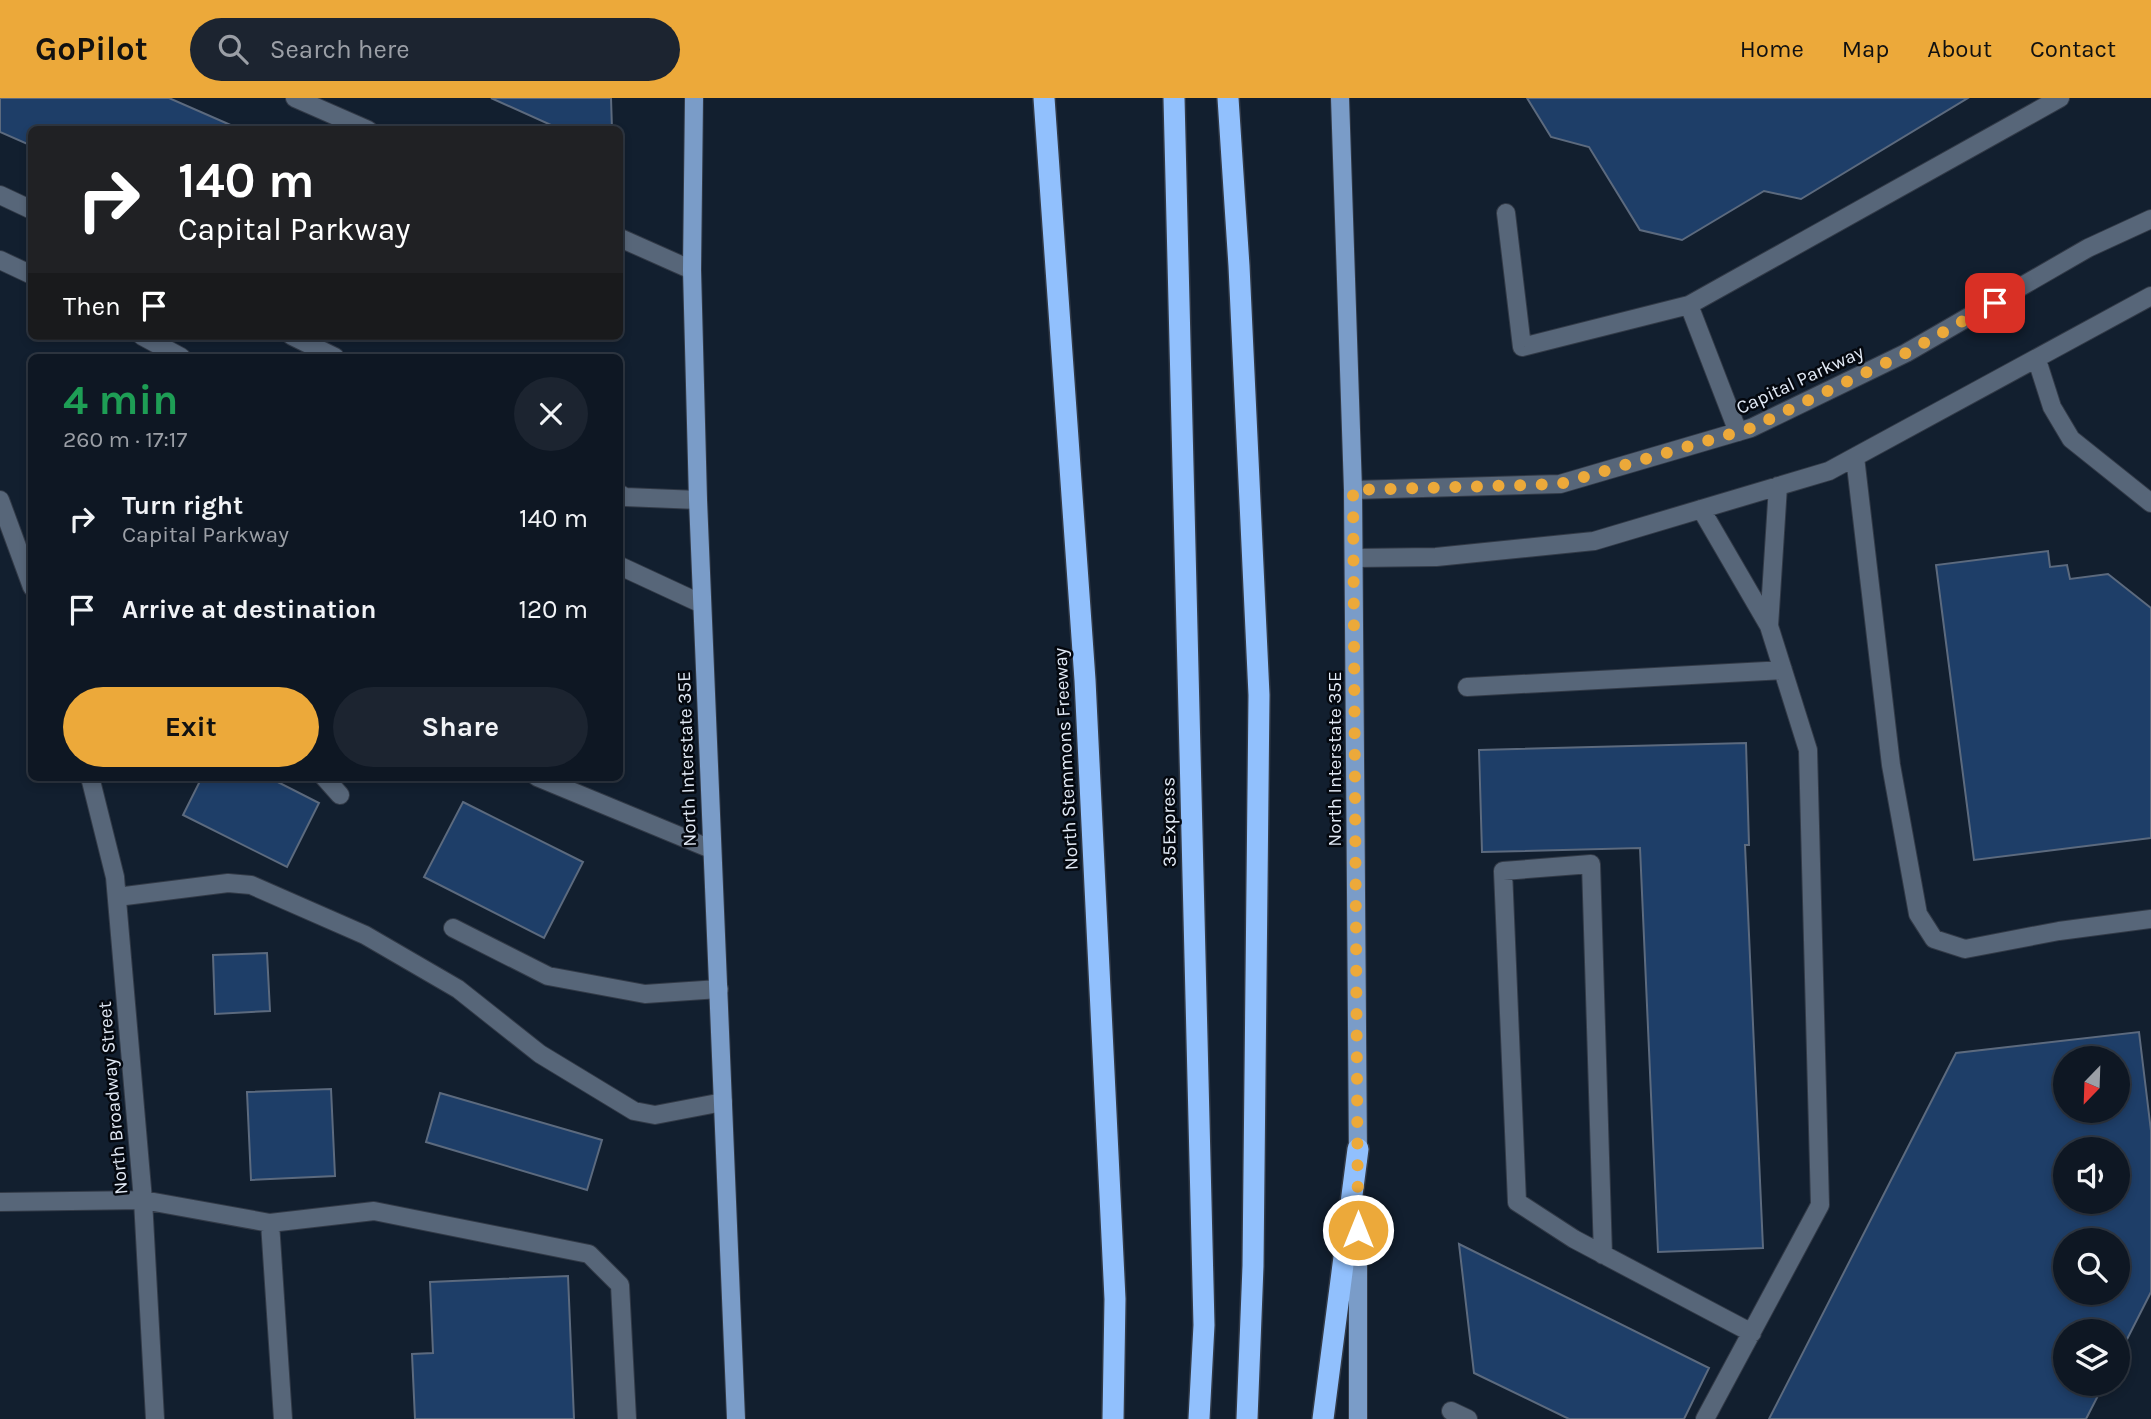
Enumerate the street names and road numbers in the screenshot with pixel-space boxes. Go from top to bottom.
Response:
street label: Capital Parkway [1733,341,1867,419]
street label: North Stemmons Freeway [1049,647,1083,871]
street label: North Interstate 35E [673,671,701,847]
street label: North Interstate 35E [1324,671,1346,847]
street label: 35Express [1157,777,1181,867]
street label: North Broadway Street [94,1000,132,1196]

